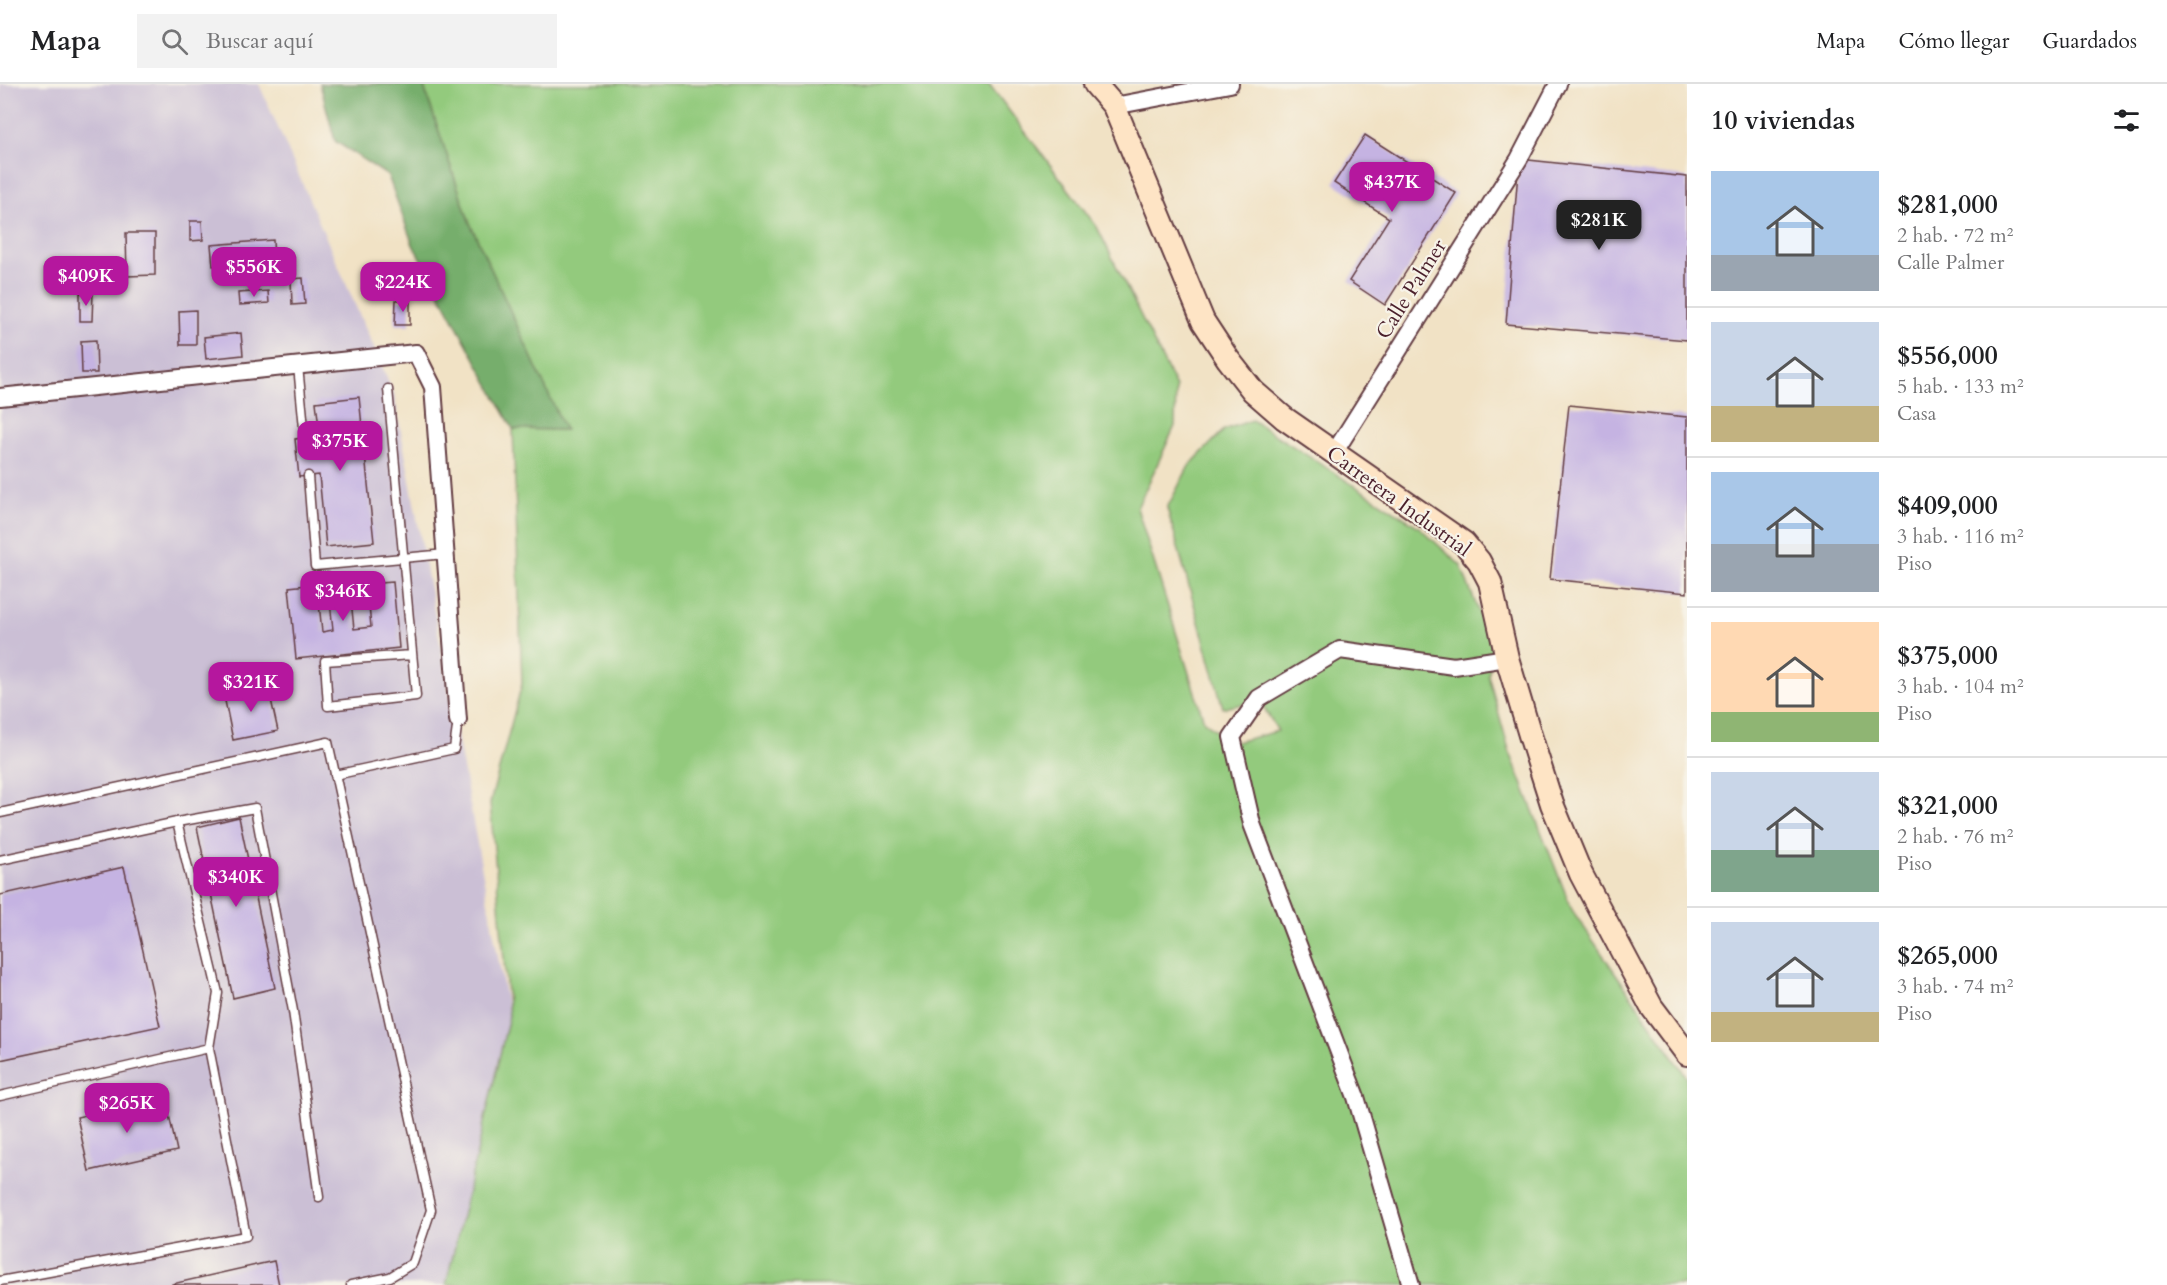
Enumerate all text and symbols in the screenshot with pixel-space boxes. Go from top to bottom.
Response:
search box [137,14,557,68]
text: Mapa [30,22,101,60]
icon: search [158,25,191,58]
text: Buscar aquí [206,26,313,56]
text: Mapa [1816,27,1865,56]
text: Cómo llegar [1898,27,2009,56]
text: Guardados [2042,27,2137,56]
text: 10 viviendas [1711,103,1855,138]
icon: filters [2110,104,2143,137]
pin: $437K [1350,162,1434,213]
text: $437K [1363,168,1421,195]
text: $281,000 [1897,187,1998,222]
icon: home [1759,195,1831,267]
pin: $281K [1557,200,1641,251]
text: $281K [1570,206,1628,233]
text: 2 hab. · 72 m² [1897,222,2013,249]
street label: Calle Palmer [1369,233,1454,345]
pin: $556K [212,247,296,298]
text: Calle Palmer [1897,249,2004,276]
text: $556K [225,253,283,280]
pin: $409K [44,256,128,307]
text: $409K [57,262,115,289]
pin: $224K [361,262,445,313]
text: $224K [374,268,432,295]
text: $556,000 [1897,338,1998,373]
icon: home [1759,346,1831,418]
text: 5 hab. · 133 m² [1897,373,2024,400]
text: Casa [1897,400,1936,427]
pin: $375K [298,421,382,472]
text: $375K [311,427,369,454]
street label: Carretera Industrial [1321,439,1477,564]
text: $409,000 [1897,488,1998,523]
icon: home [1759,496,1831,568]
text: 3 hab. · 116 m² [1897,523,2024,550]
text: Piso [1897,550,1932,577]
pin: $346K [301,571,385,622]
text: $346K [314,577,372,604]
text: $375,000 [1897,638,1998,673]
icon: home [1759,646,1831,718]
pin: $321K [209,662,293,713]
text: $321K [222,668,280,695]
text: 3 hab. · 104 m² [1897,673,2024,700]
text: Piso [1897,700,1932,727]
text: $321,000 [1897,788,1998,823]
icon: home [1759,796,1831,868]
text: 2 hab. · 76 m² [1897,823,2013,850]
text: Piso [1897,850,1932,877]
pin: $340K [194,857,278,908]
text: $340K [207,863,265,890]
text: $265,000 [1897,938,1998,973]
icon: home [1759,946,1831,1018]
text: 3 hab. · 74 m² [1897,973,2013,1000]
text: Piso [1897,1000,1932,1027]
pin: $265K [85,1083,169,1134]
text: $265K [98,1089,156,1116]

